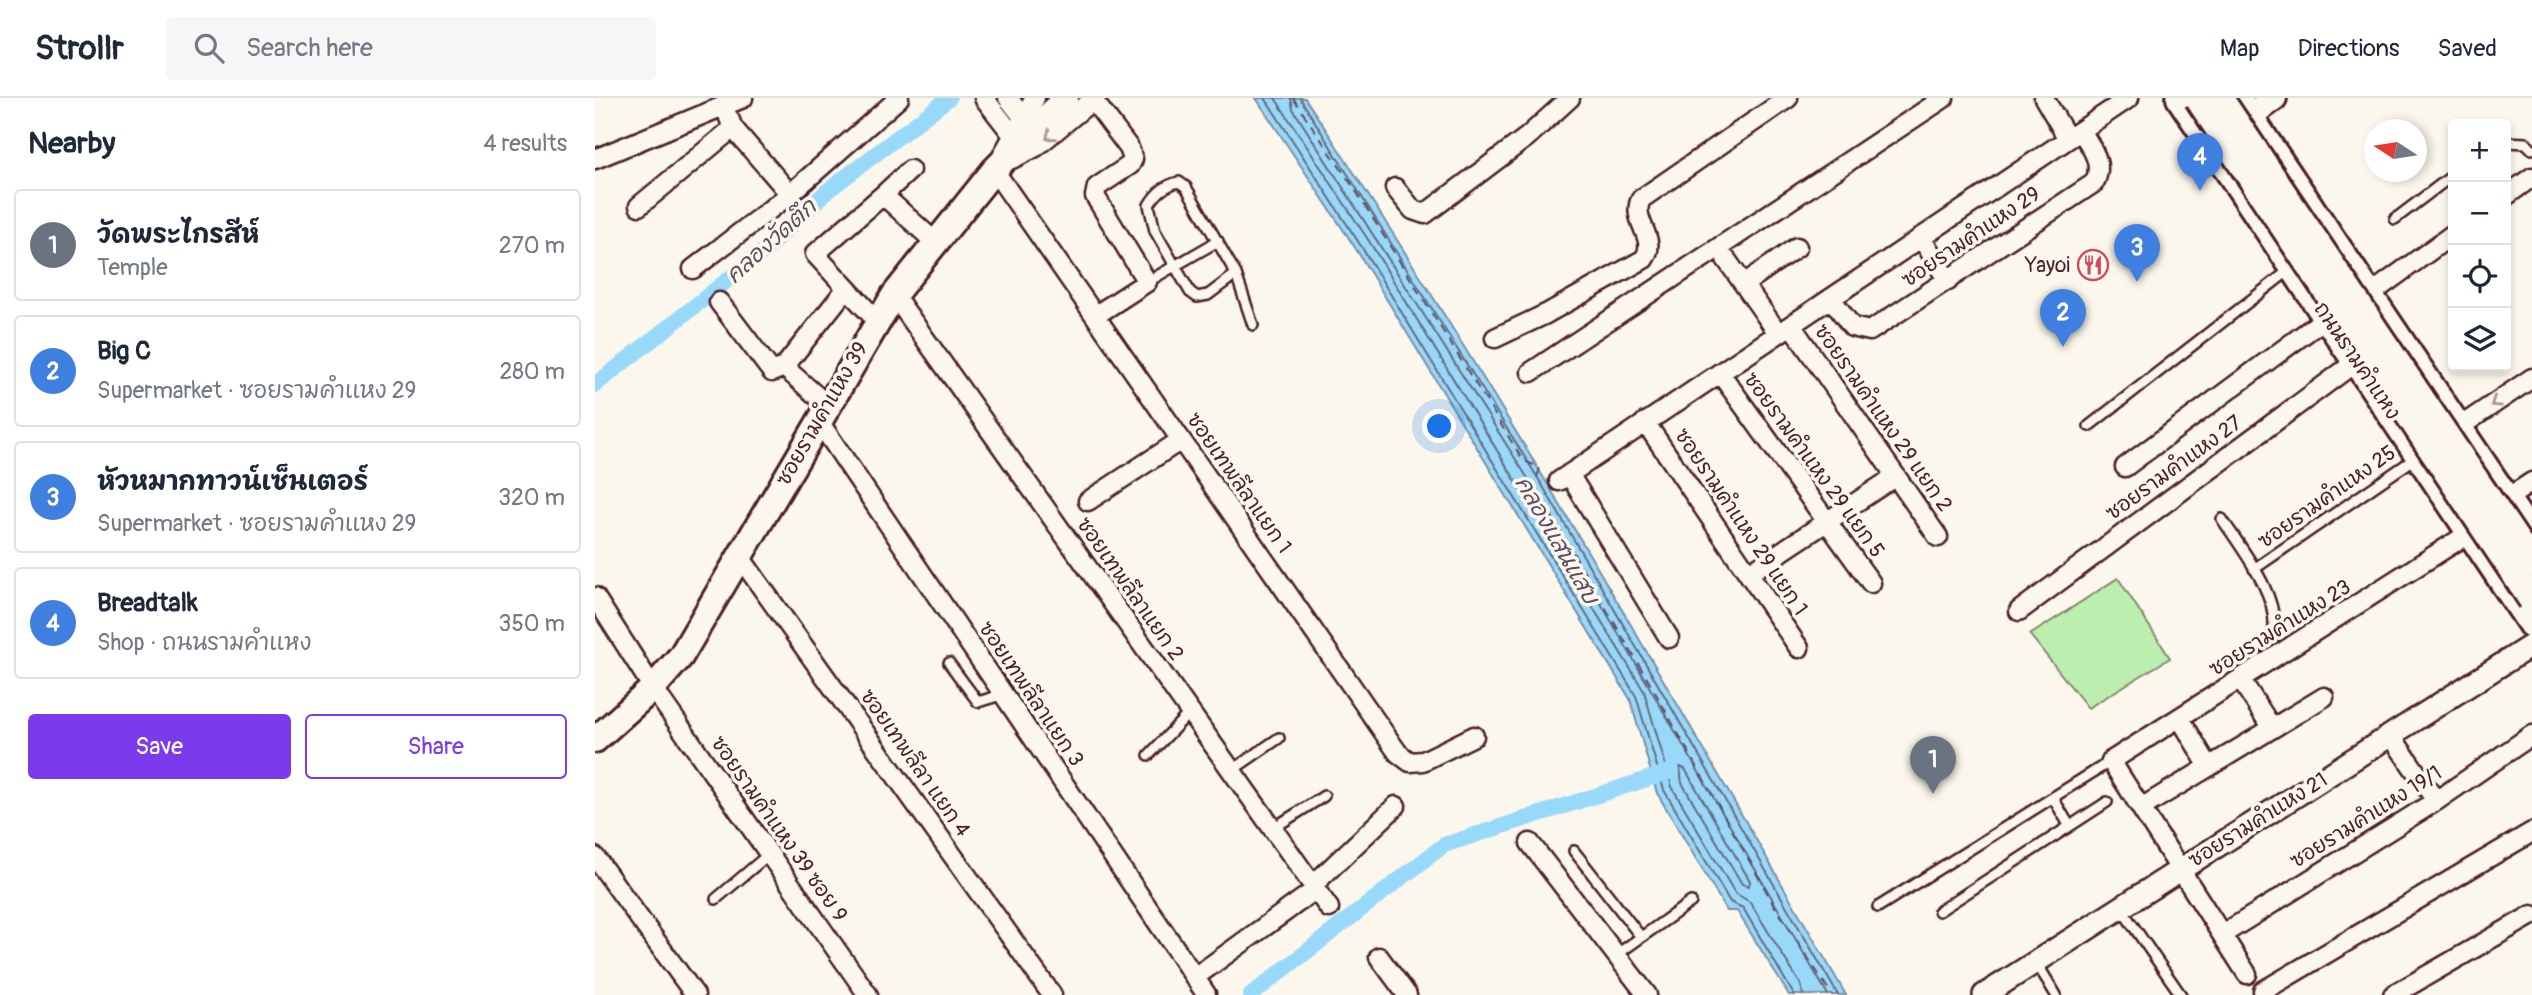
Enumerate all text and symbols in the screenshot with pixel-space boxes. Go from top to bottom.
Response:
search box [166,17,656,80]
text: Strollr [35,28,124,69]
icon: search [190,29,228,67]
text: Search here [246,32,373,64]
text: Map [2220,34,2260,63]
text: Directions [2298,34,2399,63]
text: Saved [2437,34,2497,63]
north arrow [2364,119,2427,182]
map controls [2448,119,2511,371]
button: + [2448,119,2511,182]
text: Nearby [28,125,115,162]
one-way arrow [1046,128,1059,140]
text: 4 results [483,129,567,158]
pin: 4 [2177,133,2223,191]
street label: ซอยรามคำแหง 29 [1896,181,2046,293]
button: − [2448,182,2511,245]
water label: คลองวัดตึก [720,192,823,289]
text: วัดพระไกรสีห์ [97,219,259,251]
pin: 3 [2114,224,2160,282]
text: 1 [49,231,58,260]
text: 270 m [499,231,565,260]
button: locate [2448,245,2511,308]
restaurant icon: Yayoi [2076,248,2110,282]
place label: Yayoi [2024,252,2070,279]
text: Temple [97,253,168,282]
pin: 2 [2040,289,2086,347]
street label: ถนนรามคำแหง [2308,297,2406,425]
button: layers [2448,308,2511,371]
street label: ซอยรามคำแหง 29 แยก 2 [1808,319,1958,517]
text: Big C [97,335,151,367]
street label: ซอยรามคำแหง 39 [770,337,874,491]
text: 2 [47,357,59,386]
text: 280 m [499,357,565,386]
street label: ซอยรามคำแหง 29 แยก 5 [1738,367,1890,563]
text: Supermarket · ซอยรามคำแหง 29 [97,376,416,405]
one-way arrow [2490,395,2503,407]
street label: ซอยเทพลีลาแยก 1 [1180,407,1298,559]
your location [1422,409,1456,443]
street label: ซอยรามคำแหง 27 [2101,409,2247,527]
street label: ซอยรามคำแหง 29 แยก 1 [1668,423,1814,621]
street label: ซอยรามคำแหง 25 [2253,439,2401,555]
text: หัวหมากทาวน์เซ็นเตอร์ [97,466,368,498]
water label: คลองแสนแสบ [1509,471,1607,611]
text: 3 [47,483,59,512]
text: 320 m [498,483,565,512]
text: Supermarket · ซอยรามคำแหง 29 [97,509,416,538]
street label: ซอยเทพลีลาแยก 2 [1070,512,1190,666]
street label: ซอยรามคำแหง 23 [2204,574,2356,682]
text: Breadtalk [97,587,198,619]
text: 4 [46,609,60,638]
text: 350 m [499,609,565,638]
street label: ซอยเทพลีลาแยก 3 [972,616,1090,772]
text: Shop · ถนนรามคำแหง [97,628,312,657]
street label: ซอยเทพลีลา แยก 4 [854,684,976,842]
button: Save [28,714,291,779]
button: Share [305,714,567,779]
street label: ซอยรามคำแหง 39 ซอย 9 [705,731,853,927]
pin: 1 [1910,736,1956,794]
street label: ซอยรามคำแหง 19/1 [2285,759,2447,875]
street label: ซอยรามคำแหง 21 [2183,766,2333,874]

